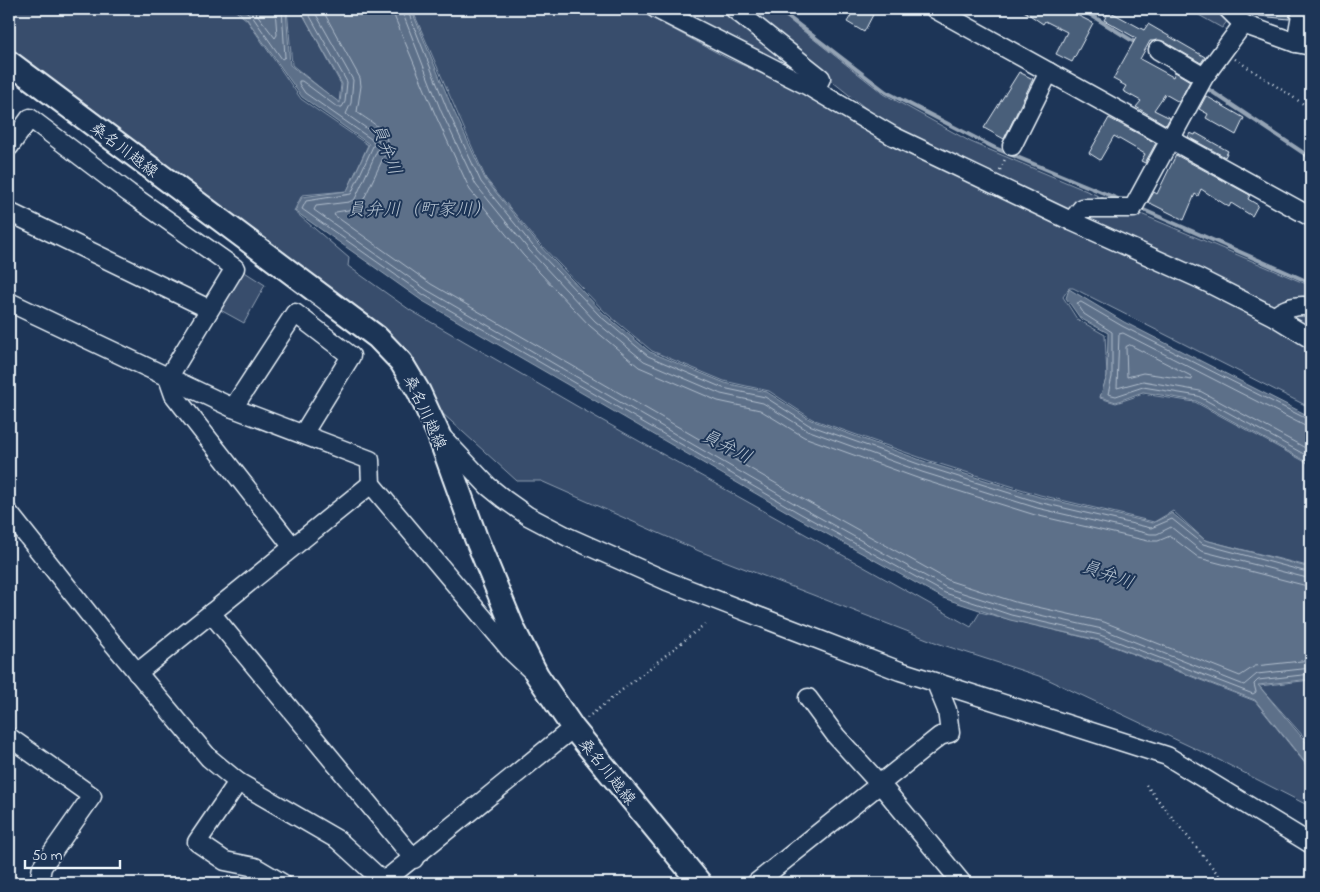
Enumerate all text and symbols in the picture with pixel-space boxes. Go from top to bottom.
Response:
street label: 桑名川越線 [85,117,163,184]
water label: 員弁川 [363,120,407,180]
water label: 員弁川（町家川） [347,198,491,224]
street label: 桑名川越線 [396,372,452,454]
water label: 員弁川 [696,424,756,472]
water label: 員弁川 [1077,554,1137,597]
street label: 桑名川越線 [572,734,641,811]
scale bar [25,837,120,869]
text: 50 m [32,845,63,867]

